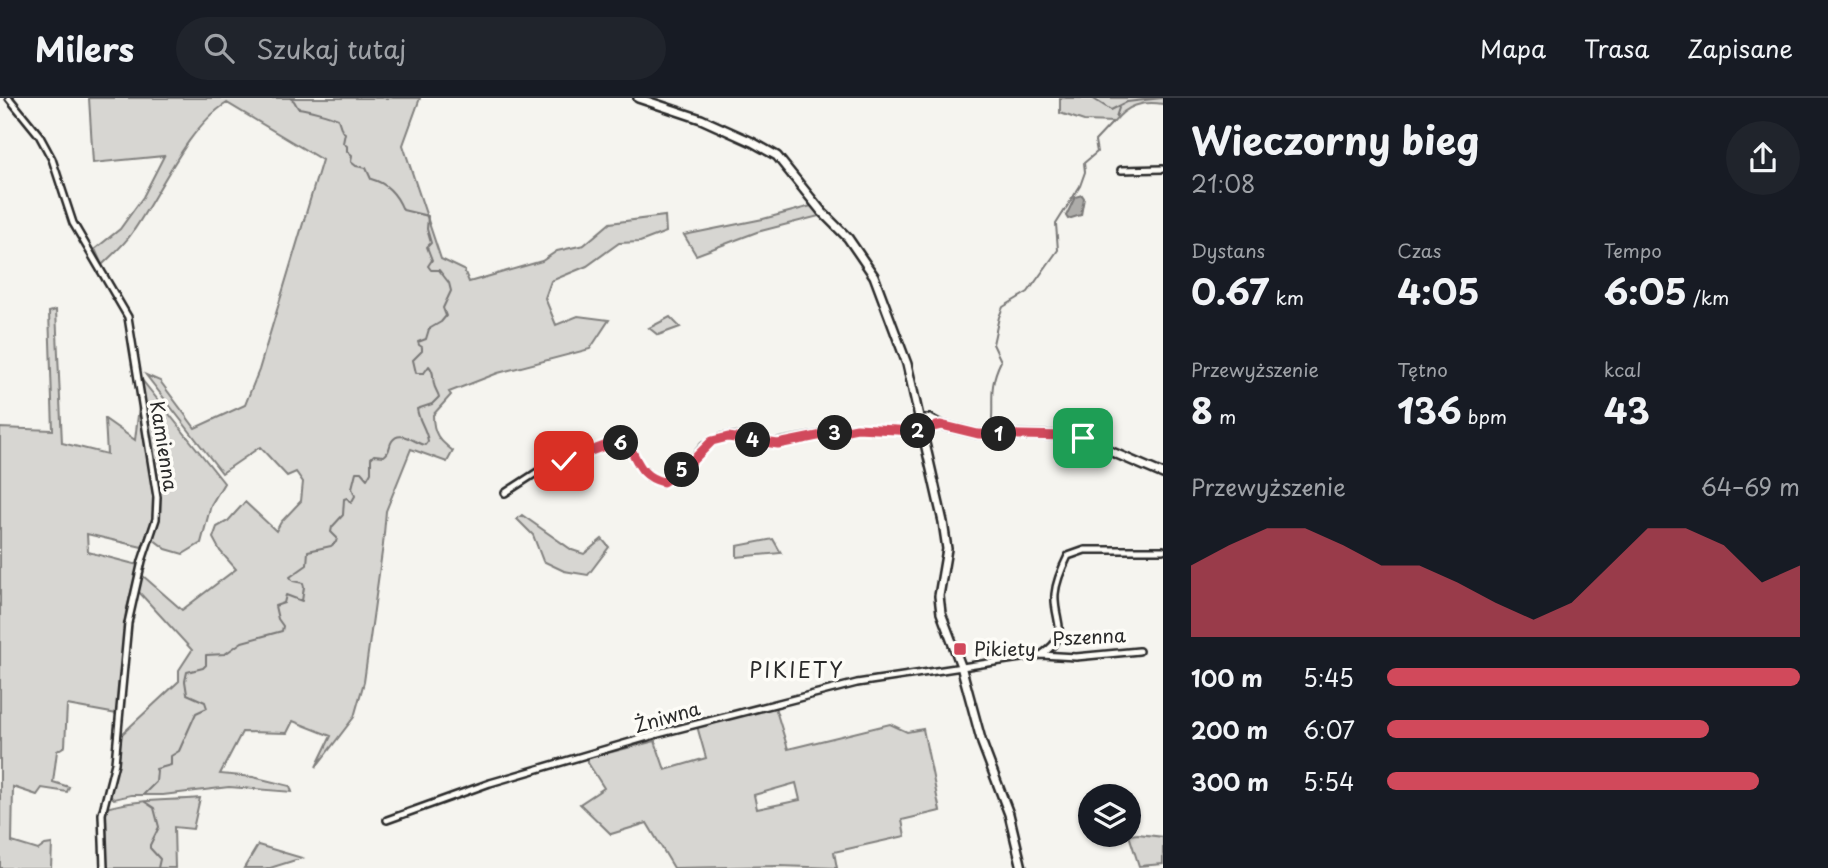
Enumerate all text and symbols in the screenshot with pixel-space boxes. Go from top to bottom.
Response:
search box [176,17,666,80]
text: Milers [35,23,134,73]
icon: search [200,29,238,67]
text: Szukaj tutaj [256,29,406,68]
text: Mapa [1480,30,1546,66]
text: Trasa [1584,30,1649,66]
text: Zapisane [1687,30,1793,66]
text: Wieczorny bieg [1191,111,1479,168]
button: share [1726,121,1800,195]
text: 21:08 [1191,166,1255,201]
text: Dystans [1191,236,1265,264]
text: Czas [1397,236,1441,264]
text: Tempo [1604,236,1662,264]
text: 0.67 [1191,264,1269,317]
text: 4:05 [1397,264,1480,317]
text: 6:05 [1604,264,1687,317]
text: km [1269,283,1304,311]
text: /km [1687,283,1729,311]
text: Przewyższenie [1191,355,1319,383]
text: Tętno [1397,355,1448,383]
text: kcal [1604,355,1642,383]
text: 8 [1191,383,1213,436]
text: 136 [1397,383,1462,436]
text: 43 [1604,383,1650,436]
street label: Kamienna [144,399,186,493]
text: m [1213,402,1236,430]
text: bpm [1462,402,1507,430]
pin [1053,408,1113,468]
pin: 2 [900,414,936,448]
pin: 3 [818,416,852,450]
text: 2 [911,416,924,444]
pin: 1 [982,416,1016,452]
text: 3 [828,418,841,446]
text: 1 [994,419,1003,447]
icon: arrive [1064,419,1102,457]
pin: 4 [736,422,770,458]
text: 4 [746,425,759,453]
pin: 6 [604,426,638,460]
text: 6 [614,428,627,456]
pin [534,431,594,491]
icon: check [545,442,583,480]
pin: 5 [664,452,700,488]
text: 5 [675,455,688,483]
text: Przewyższenie [1191,469,1346,504]
text: 64–69 m [1701,469,1800,504]
street label: Pszenna [1052,620,1126,652]
place label: Pikiety [974,634,1036,662]
marker: Pikiety [952,641,968,657]
district label: PIKIETY [749,653,845,685]
text: 100 m [1191,660,1263,695]
text: 5:45 [1303,660,1354,695]
street label: Żniwna [630,693,703,739]
text: 200 m [1191,712,1268,747]
text: 6:07 [1303,712,1355,747]
text: 300 m [1191,764,1269,799]
text: 5:54 [1303,764,1354,799]
map controls [1078,784,1141,847]
button: layers [1078,784,1141,847]

